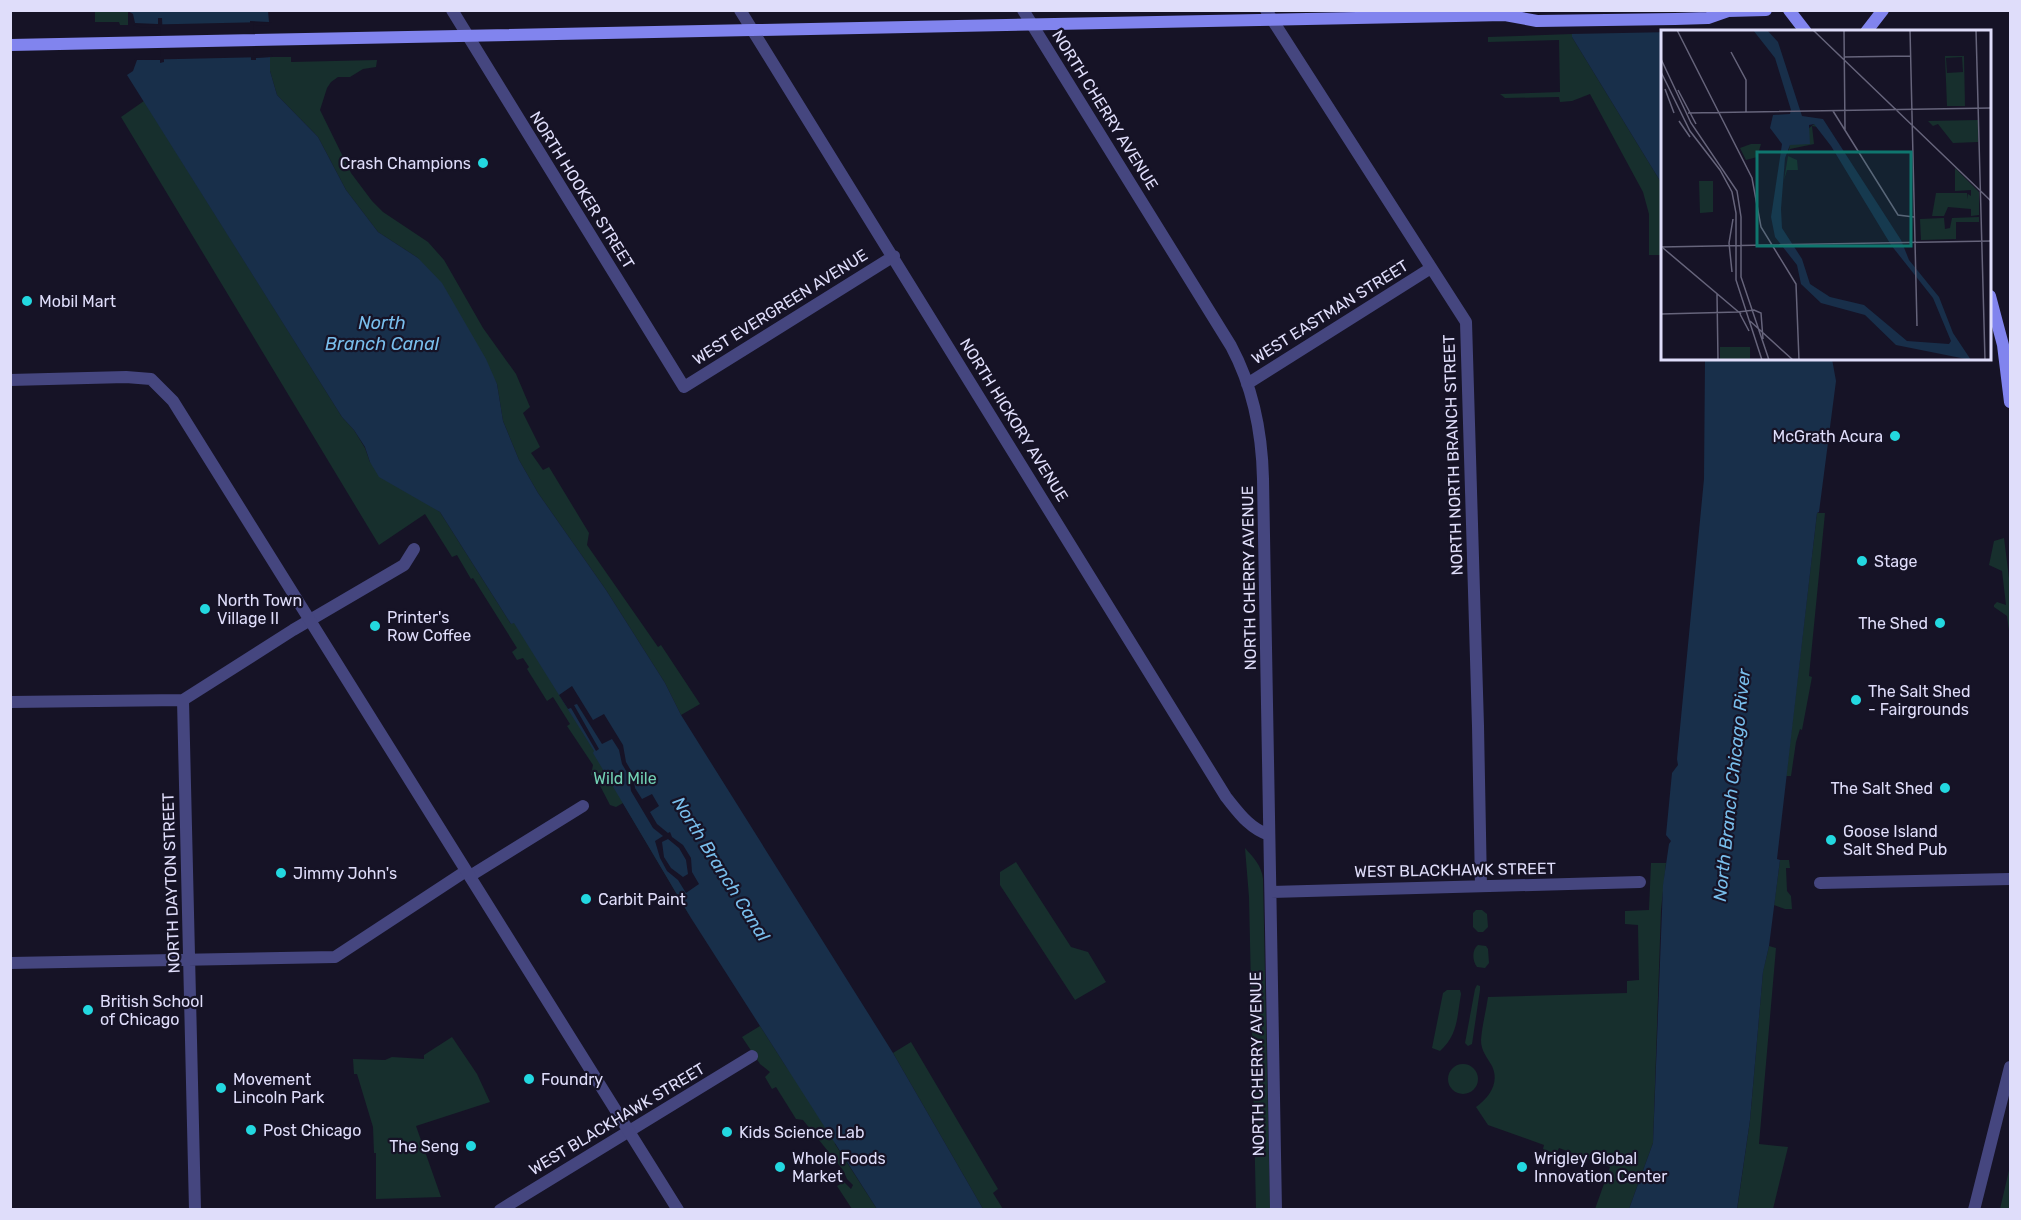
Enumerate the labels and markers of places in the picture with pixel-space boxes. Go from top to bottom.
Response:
place label: Crash Champions [340,154,471,173]
marker: Crash Champions [476,156,490,170]
place label: Mobil Mart [39,292,116,311]
marker: Mobil Mart [20,294,34,308]
place label: McGrath Acura [1773,427,1883,446]
marker: McGrath Acura [1888,429,1902,443]
place label: Stage [1874,552,1918,571]
marker: Stage [1855,554,1869,568]
place label: North Town Village II [217,591,302,628]
marker: North Town Village II [198,602,212,616]
place label: Printer's Row Coffee [387,608,471,645]
place label: The Shed [1858,614,1928,633]
marker: The Shed [1933,616,1947,630]
marker: Printer's Row Coffee [368,619,382,633]
place label: The Salt Shed - Fairgrounds [1868,682,1971,719]
marker: The Salt Shed - Fairgrounds [1849,693,1863,707]
place label: The Salt Shed [1830,779,1933,798]
marker: The Salt Shed [1938,781,1952,795]
place label: Goose Island Salt Shed Pub [1843,822,1947,859]
marker: Goose Island Salt Shed Pub [1824,833,1838,847]
place label: Jimmy John's [293,864,397,883]
marker: Jimmy John's [274,866,288,880]
place label: Carbit Paint [598,890,686,909]
marker: Carbit Paint [579,892,593,906]
place label: British School of Chicago [100,992,203,1029]
marker: British School of Chicago [81,1003,95,1017]
place label: Movement Lincoln Park [233,1070,325,1107]
place label: Foundry [541,1070,603,1089]
marker: Foundry [522,1072,536,1086]
marker: Movement Lincoln Park [214,1081,228,1095]
place label: Post Chicago [263,1121,361,1140]
marker: Post Chicago [244,1123,258,1137]
place label: Kids Science Lab [739,1123,864,1142]
marker: Kids Science Lab [720,1125,734,1139]
place label: The Seng [389,1137,459,1156]
marker: The Seng [464,1139,478,1153]
place label: Whole Foods Market [792,1149,886,1186]
place label: Wrigley Global Innovation Center [1534,1149,1667,1186]
marker: Whole Foods Market [773,1160,787,1174]
marker: Wrigley Global Innovation Center [1515,1160,1529,1174]

